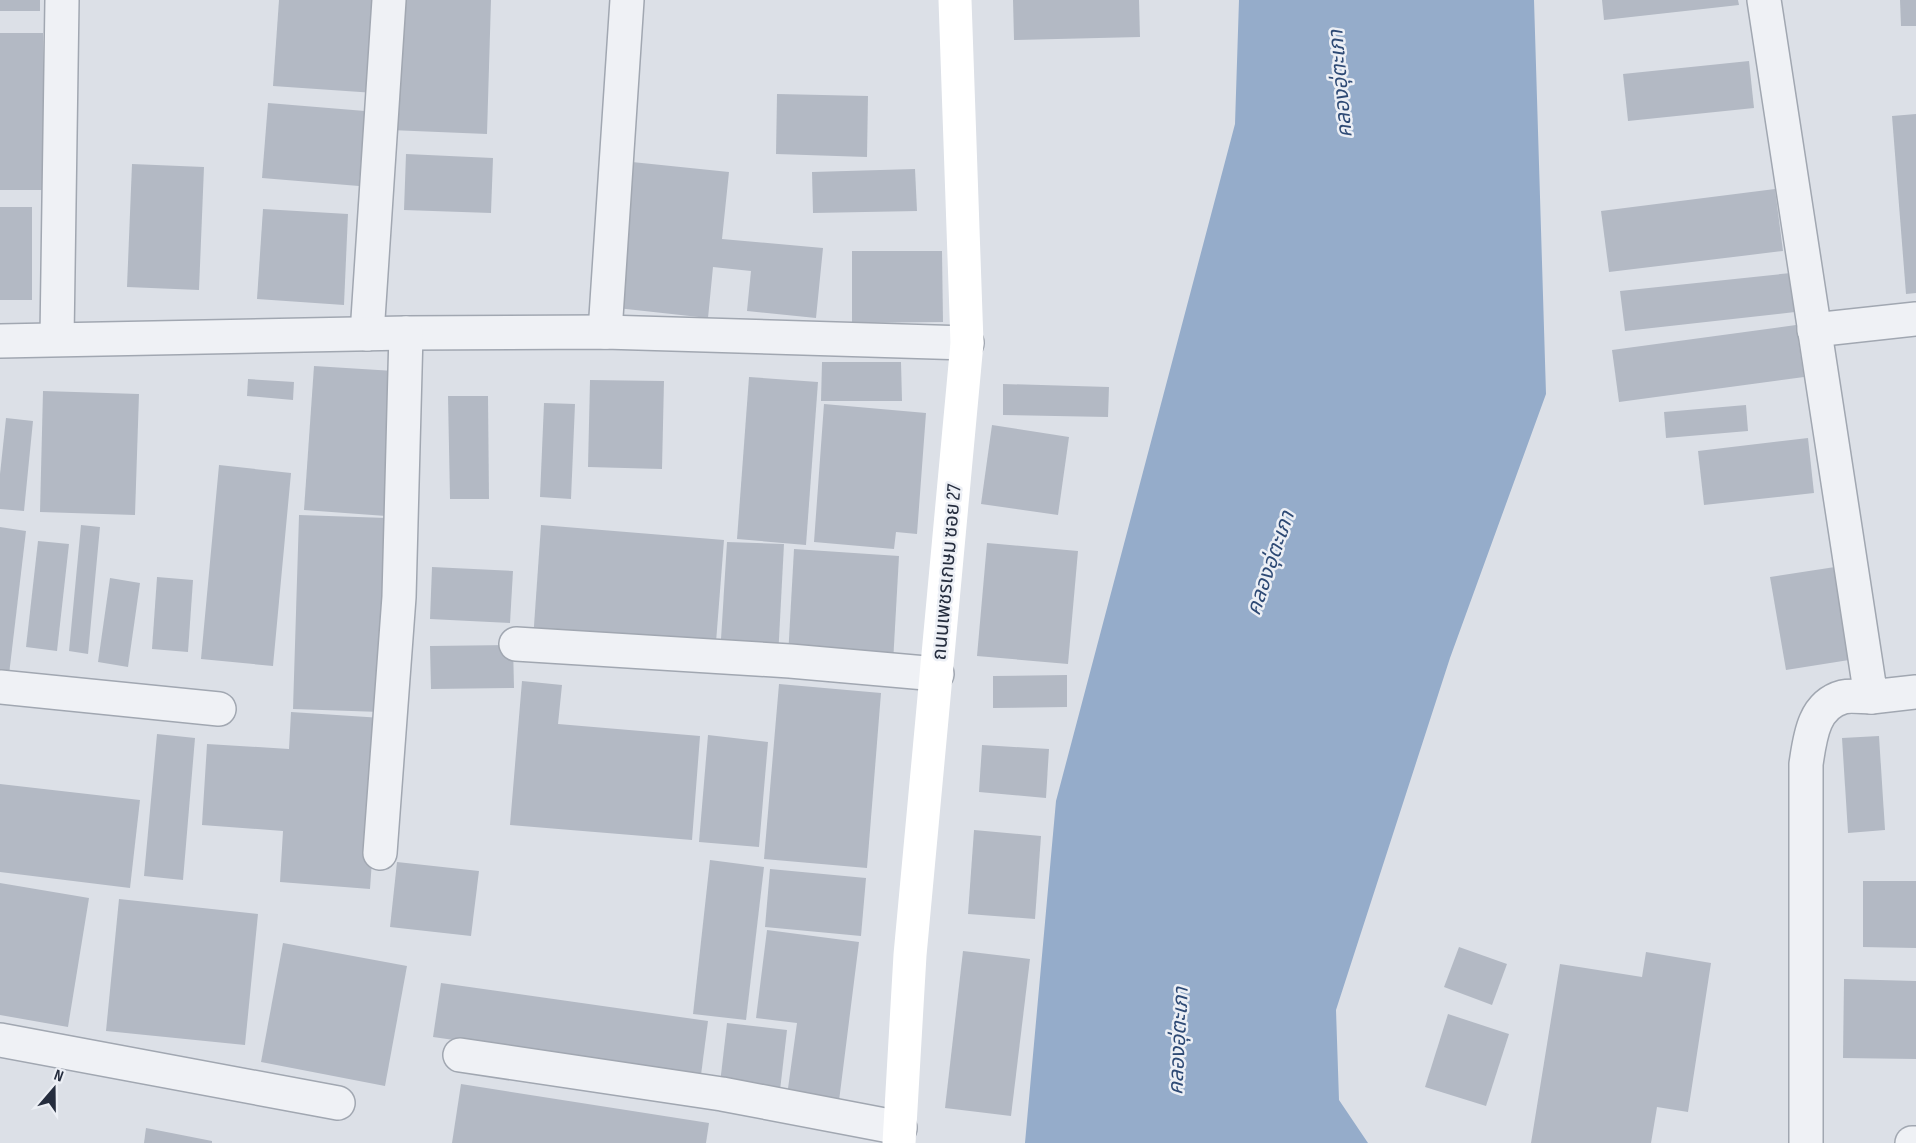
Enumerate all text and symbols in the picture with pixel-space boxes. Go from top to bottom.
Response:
water label: คลองอุ่ตะเภา [1323,28,1358,139]
street label: ถนนเพชรเกษม ซอย 27 [927,483,967,661]
water label: คลองอุ่ตะเภา [1241,507,1300,618]
water label: คลองอุ่ตะเภา [1163,985,1194,1096]
north arrow [24,1059,84,1119]
text: N [51,1066,66,1087]

